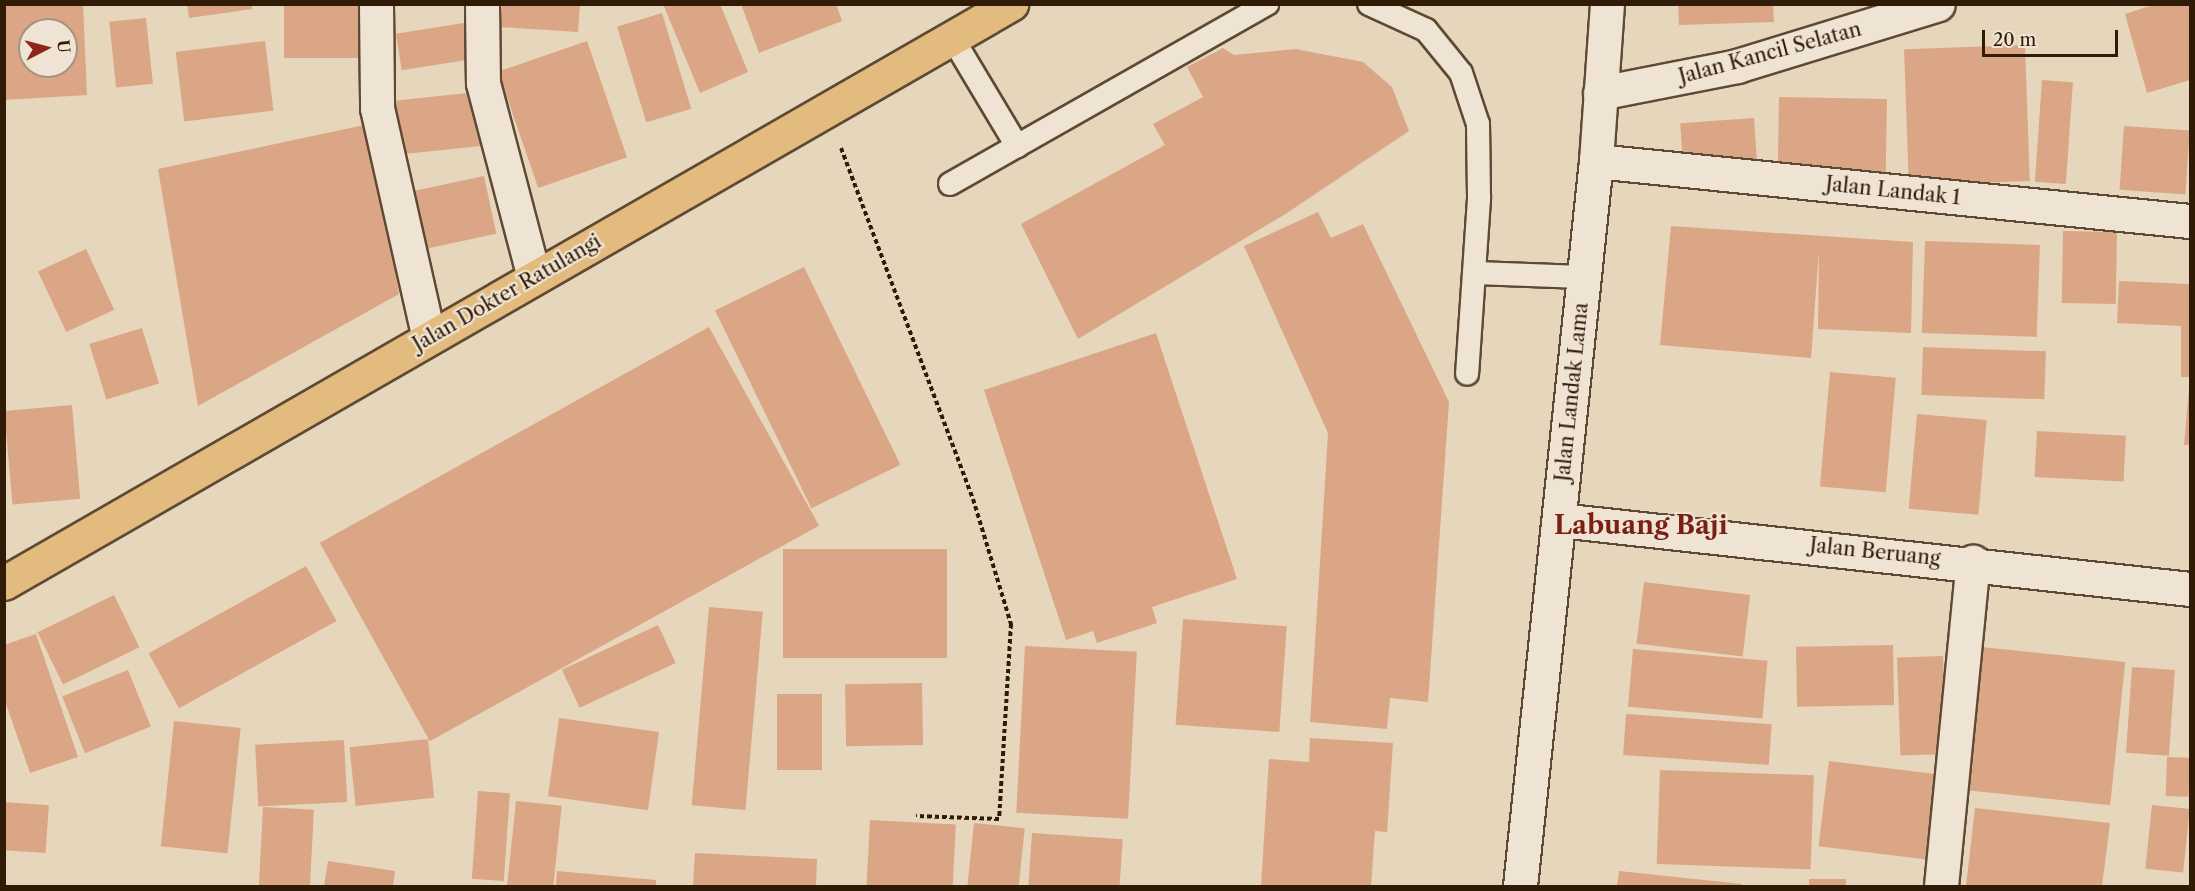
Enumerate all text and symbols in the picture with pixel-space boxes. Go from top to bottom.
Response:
street label: Jalan Kancil Selatan [1676,17,1864,89]
north arrow [18,18,78,78]
scale bar [1985,18,2122,56]
text: 20 m [1993,29,2036,51]
text: U [53,39,75,54]
street label: Jalan Landak 1 [1824,172,1962,210]
street label: Jalan Dokter Ratulangi [408,229,606,357]
street label: Jalan Landak Lama [1551,301,1593,483]
district label: Labuang Baji [1554,510,1728,542]
street label: Jalan Beruang [1808,533,1942,571]

